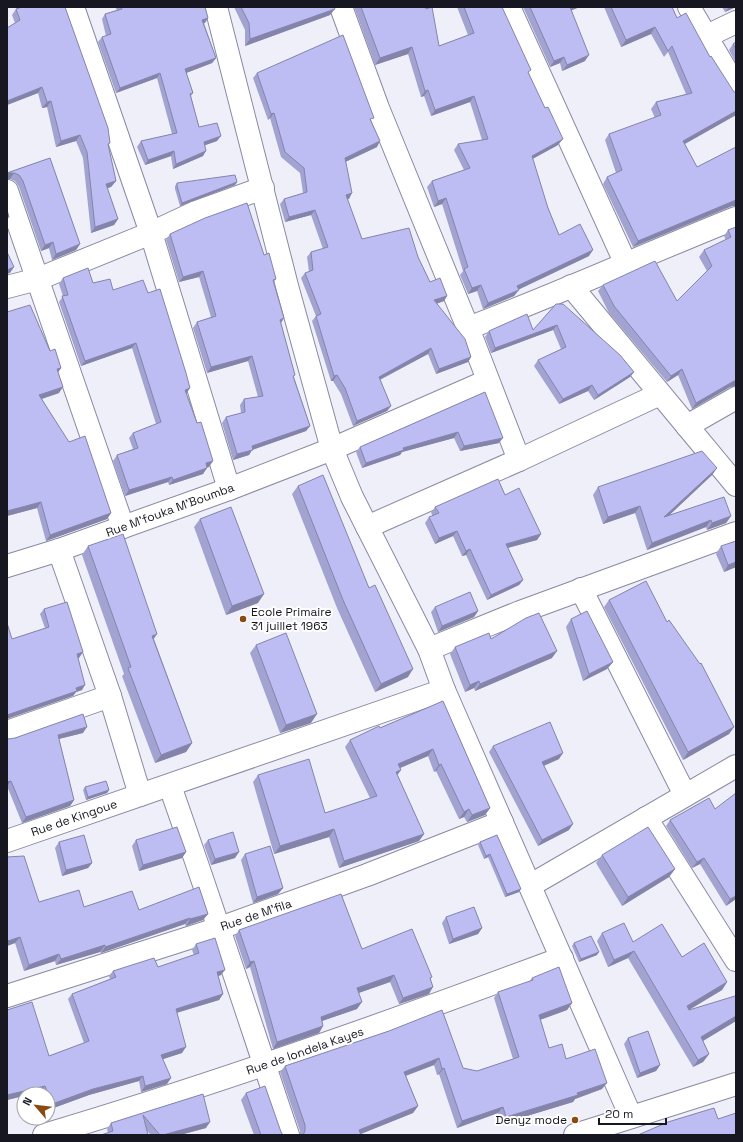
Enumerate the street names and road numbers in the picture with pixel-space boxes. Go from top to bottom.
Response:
street label: Rue M'fouka M'Boumba [104,479,237,541]
street label: Rue de Kingoue [29,796,119,840]
street label: Rue de M'fila [218,895,294,935]
street label: Rue de londela Kayes [244,1023,366,1079]

